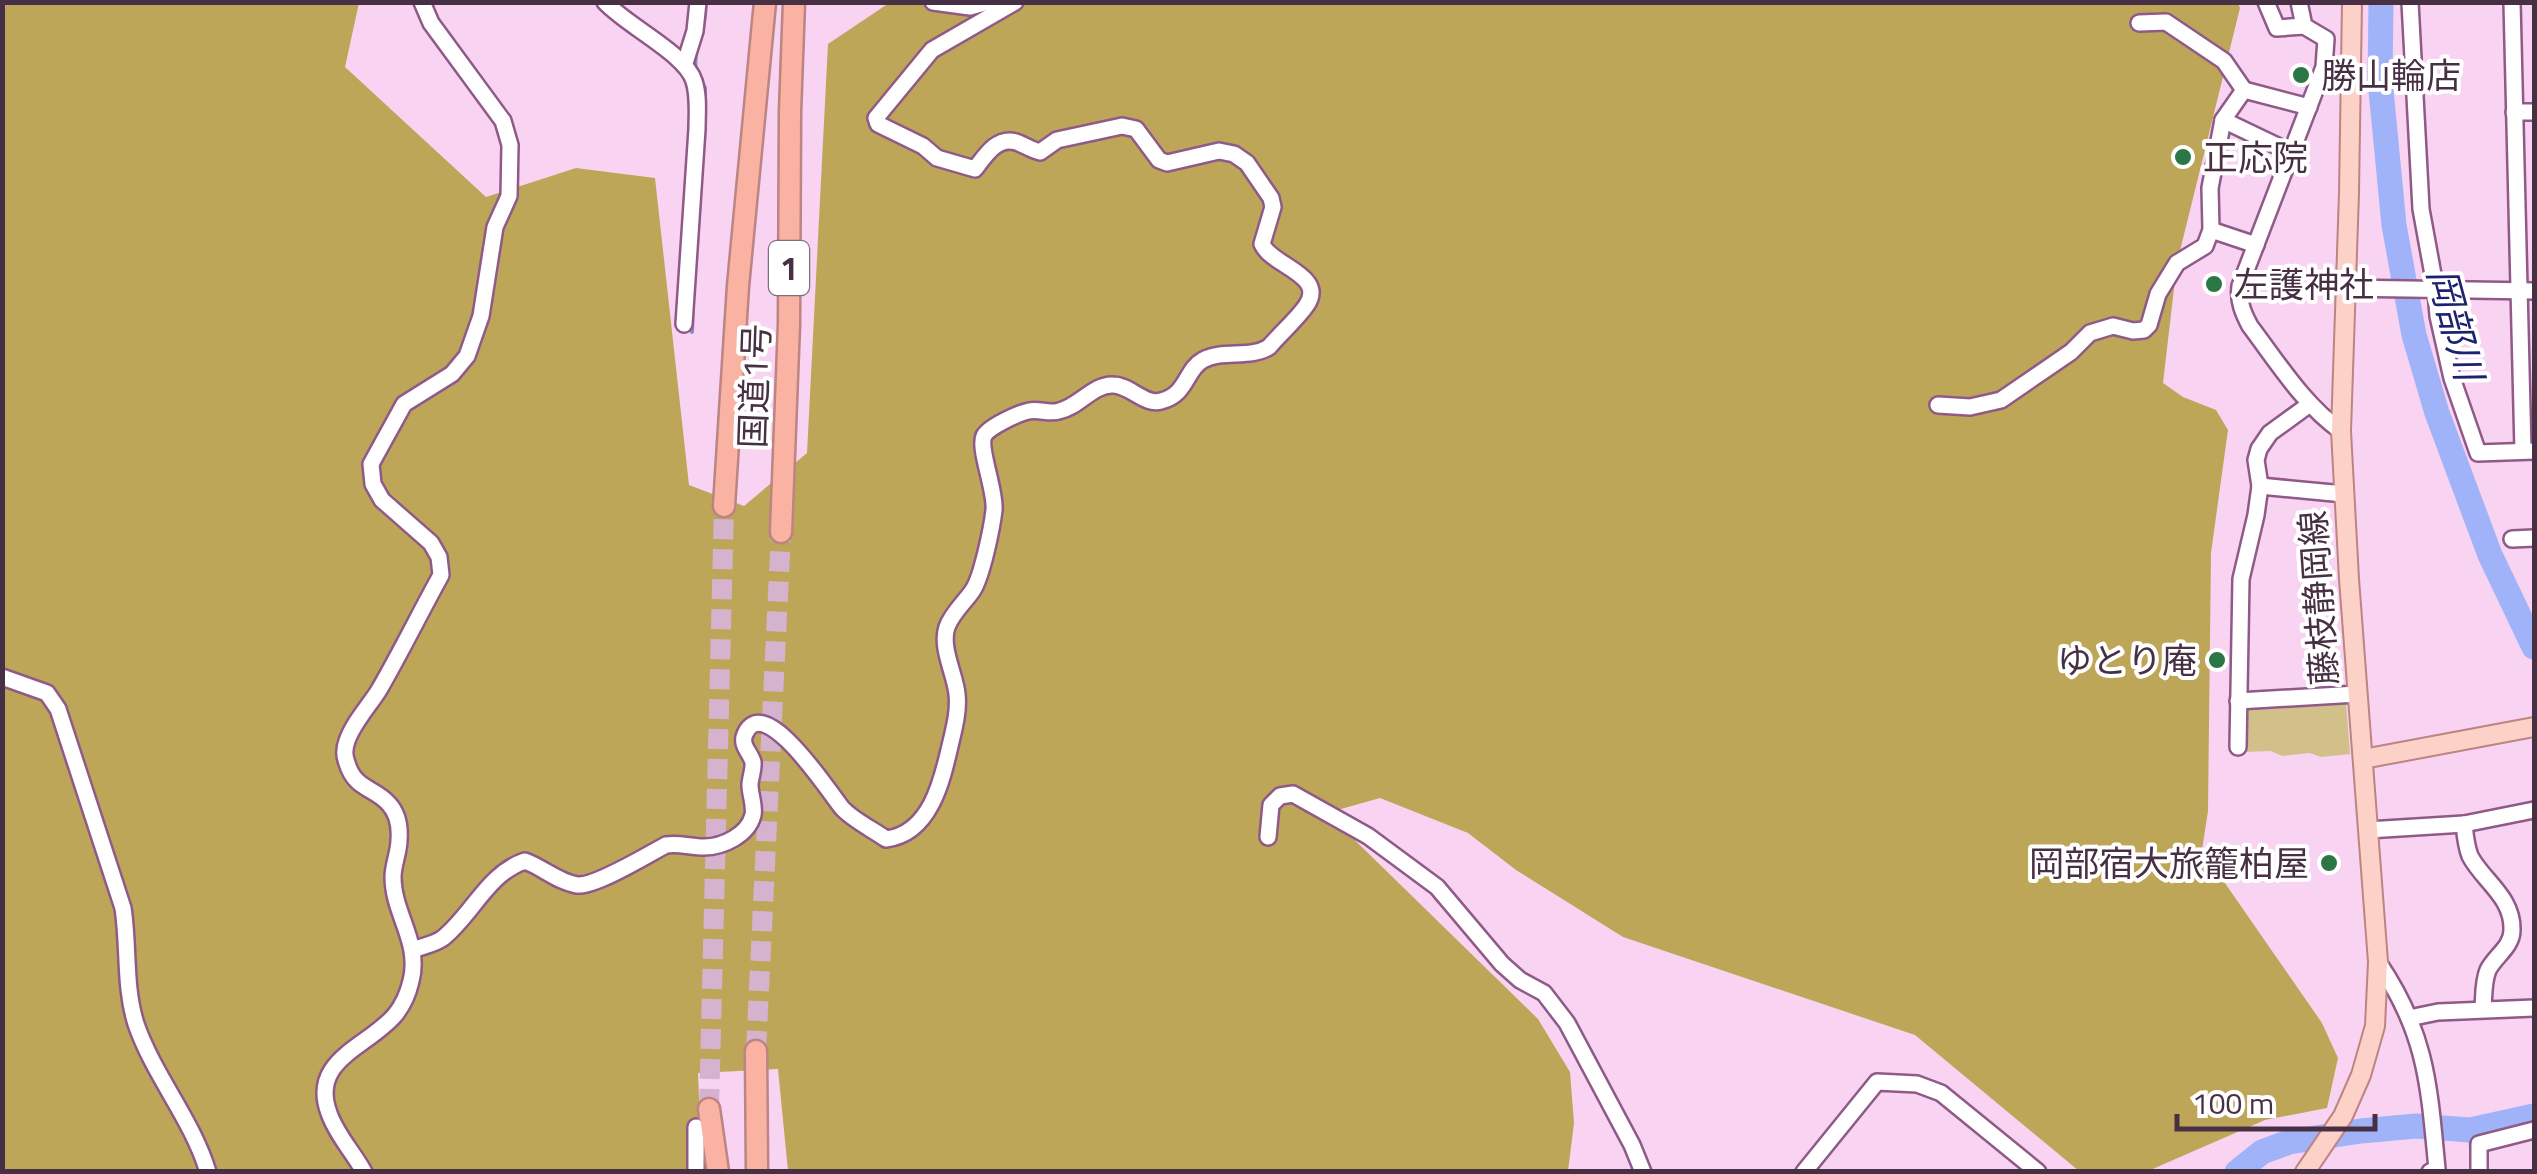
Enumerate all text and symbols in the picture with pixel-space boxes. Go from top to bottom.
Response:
place label: 勝山輪店 [2321,48,2461,102]
marker: 勝山輪店 [2290,64,2312,86]
place label: 正応院 [2203,130,2308,184]
marker: 正応院 [2172,146,2194,168]
road number: 1 [769,241,809,295]
place label: 左護神社 [2234,257,2374,311]
water label: 岡部川 [2413,261,2500,390]
marker: 左護神社 [2203,273,2225,295]
street label: 国道1号 [725,323,783,449]
street label: 藤枝静岡線 [2285,509,2351,687]
place label: ゆとり庵 [2057,633,2197,687]
marker: ゆとり庵 [2206,649,2228,671]
place label: 岡部宿大旅籠柏屋 [2029,836,2309,890]
marker: 岡部宿大旅籠柏屋 [2318,852,2340,874]
scale bar [2177,1069,2374,1131]
text: 100 m [2192,1080,2274,1126]

